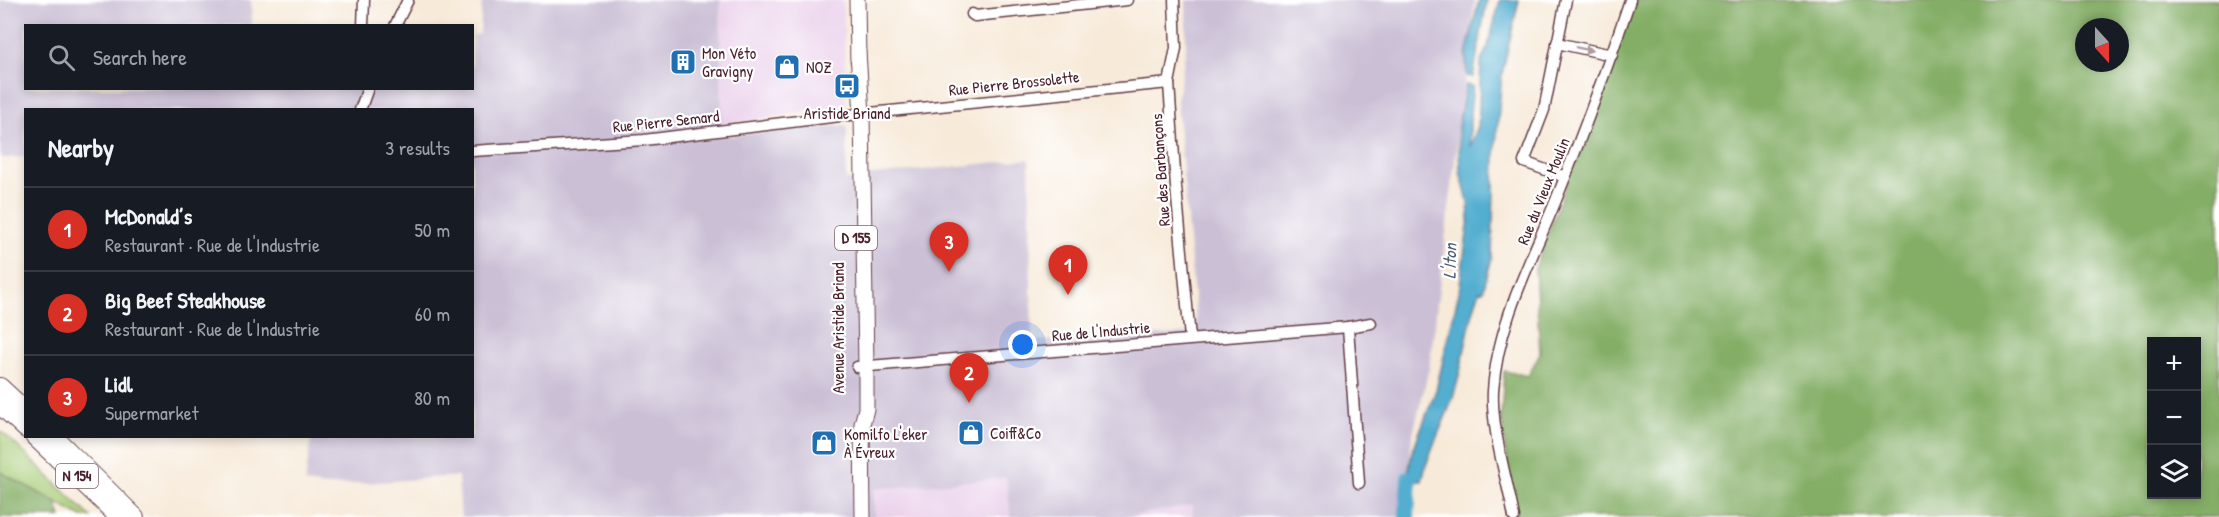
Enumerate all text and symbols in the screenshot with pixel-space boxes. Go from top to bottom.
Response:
north arrow [2075,18,2129,72]
search box [24,24,474,90]
icon: search [45,41,78,74]
text: Search here [93,42,187,72]
place label: Mon Véto Gravigny [702,42,757,82]
one-way arrow [1575,45,1594,54]
building icon: Mon Véto Gravigny [668,47,698,77]
shop icon: NOZ [772,52,802,82]
place label: NOZ [806,56,832,78]
street label: Rue Pierre Brossolette [948,65,1081,101]
bus stop icon: Aristide Briand [832,71,862,101]
place label: Aristide Briand [804,102,890,124]
street label: Rue Pierre Semard [612,104,720,138]
street label: Rue des Barbançons [1145,113,1175,227]
text: Nearby [48,130,114,165]
text: 3 results [385,134,450,161]
street label: Rue du Vieux Moulin [1512,134,1574,248]
text: McDonald’s [105,201,192,231]
text: 1 [64,216,71,243]
text: 50 m [414,216,450,243]
pin: 3 [930,222,968,272]
road number: D 155 [835,226,877,250]
text: Restaurant · Rue de l'Industrie [105,231,320,258]
water label: L'Iton [1436,241,1463,279]
pin: 1 [1048,246,1088,295]
street label: Avenue Aristide Briand [827,263,849,393]
text: Big Beef Steakhouse [105,285,266,315]
text: 2 [63,300,72,327]
text: 60 m [415,300,450,327]
text: Restaurant · Rue de l'Industrie [105,315,320,342]
street label: Rue de l'Industrie [1051,316,1152,346]
your location [1008,330,1037,359]
map controls [2147,337,2201,499]
button: + [2147,337,2201,391]
pin: 2 [950,354,988,403]
text: Lidl [105,369,133,399]
text: 3 [63,384,72,411]
text: 80 m [414,384,450,411]
button: − [2147,391,2201,445]
text: Supermarket [105,399,199,426]
shop icon: Coiff&Co [956,418,986,448]
place label: Coiff&Co [990,422,1041,444]
place label: Komilfo L'eker À Évreux [844,423,928,463]
shop icon: Komilfo L'eker À Évreux [809,428,839,458]
button: layers [2147,445,2201,499]
road number: N 154 [56,464,98,488]

